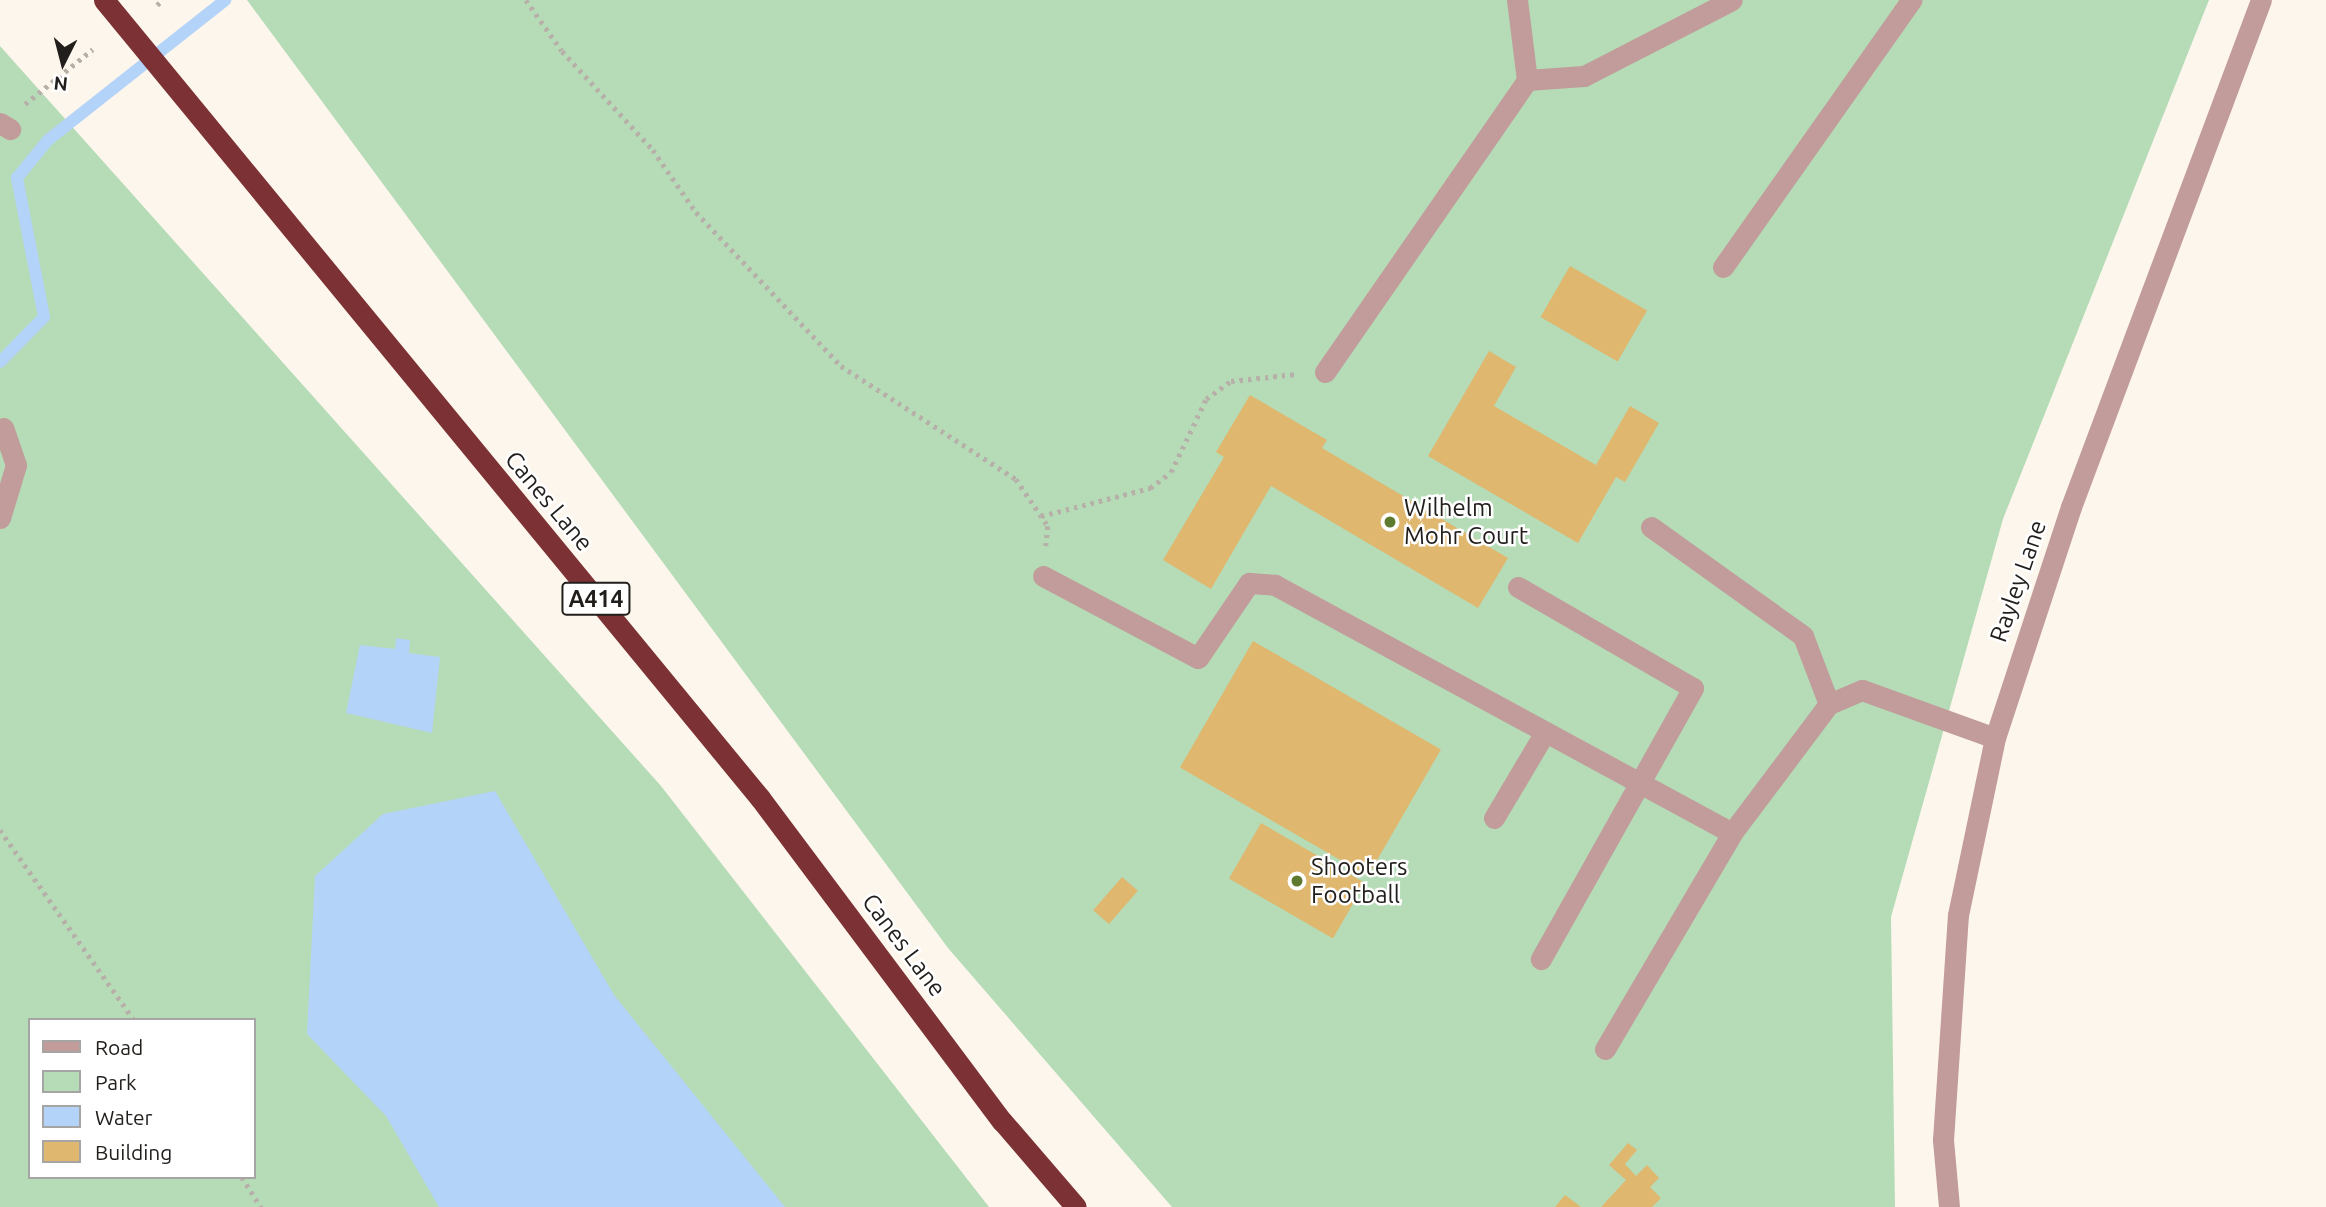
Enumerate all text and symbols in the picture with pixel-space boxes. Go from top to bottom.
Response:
north arrow [28,28,98,98]
text: N [53,72,69,96]
street label: Canes Lane [499,445,599,557]
place label: Wilhelm Mohr Court [1404,494,1528,550]
marker: Wilhelm Mohr Court [1382,514,1398,530]
street label: Rayley Lane [1984,516,2052,646]
road number: A414 [561,580,631,618]
place label: Shooters Football [1311,853,1408,909]
marker: Shooters Football [1289,873,1305,889]
street label: Canes Lane [856,888,952,1002]
legend [28,1018,256,1179]
text: Road [95,1035,143,1059]
text: Park [95,1070,137,1094]
text: Water [95,1105,153,1129]
text: Building [95,1140,172,1164]

